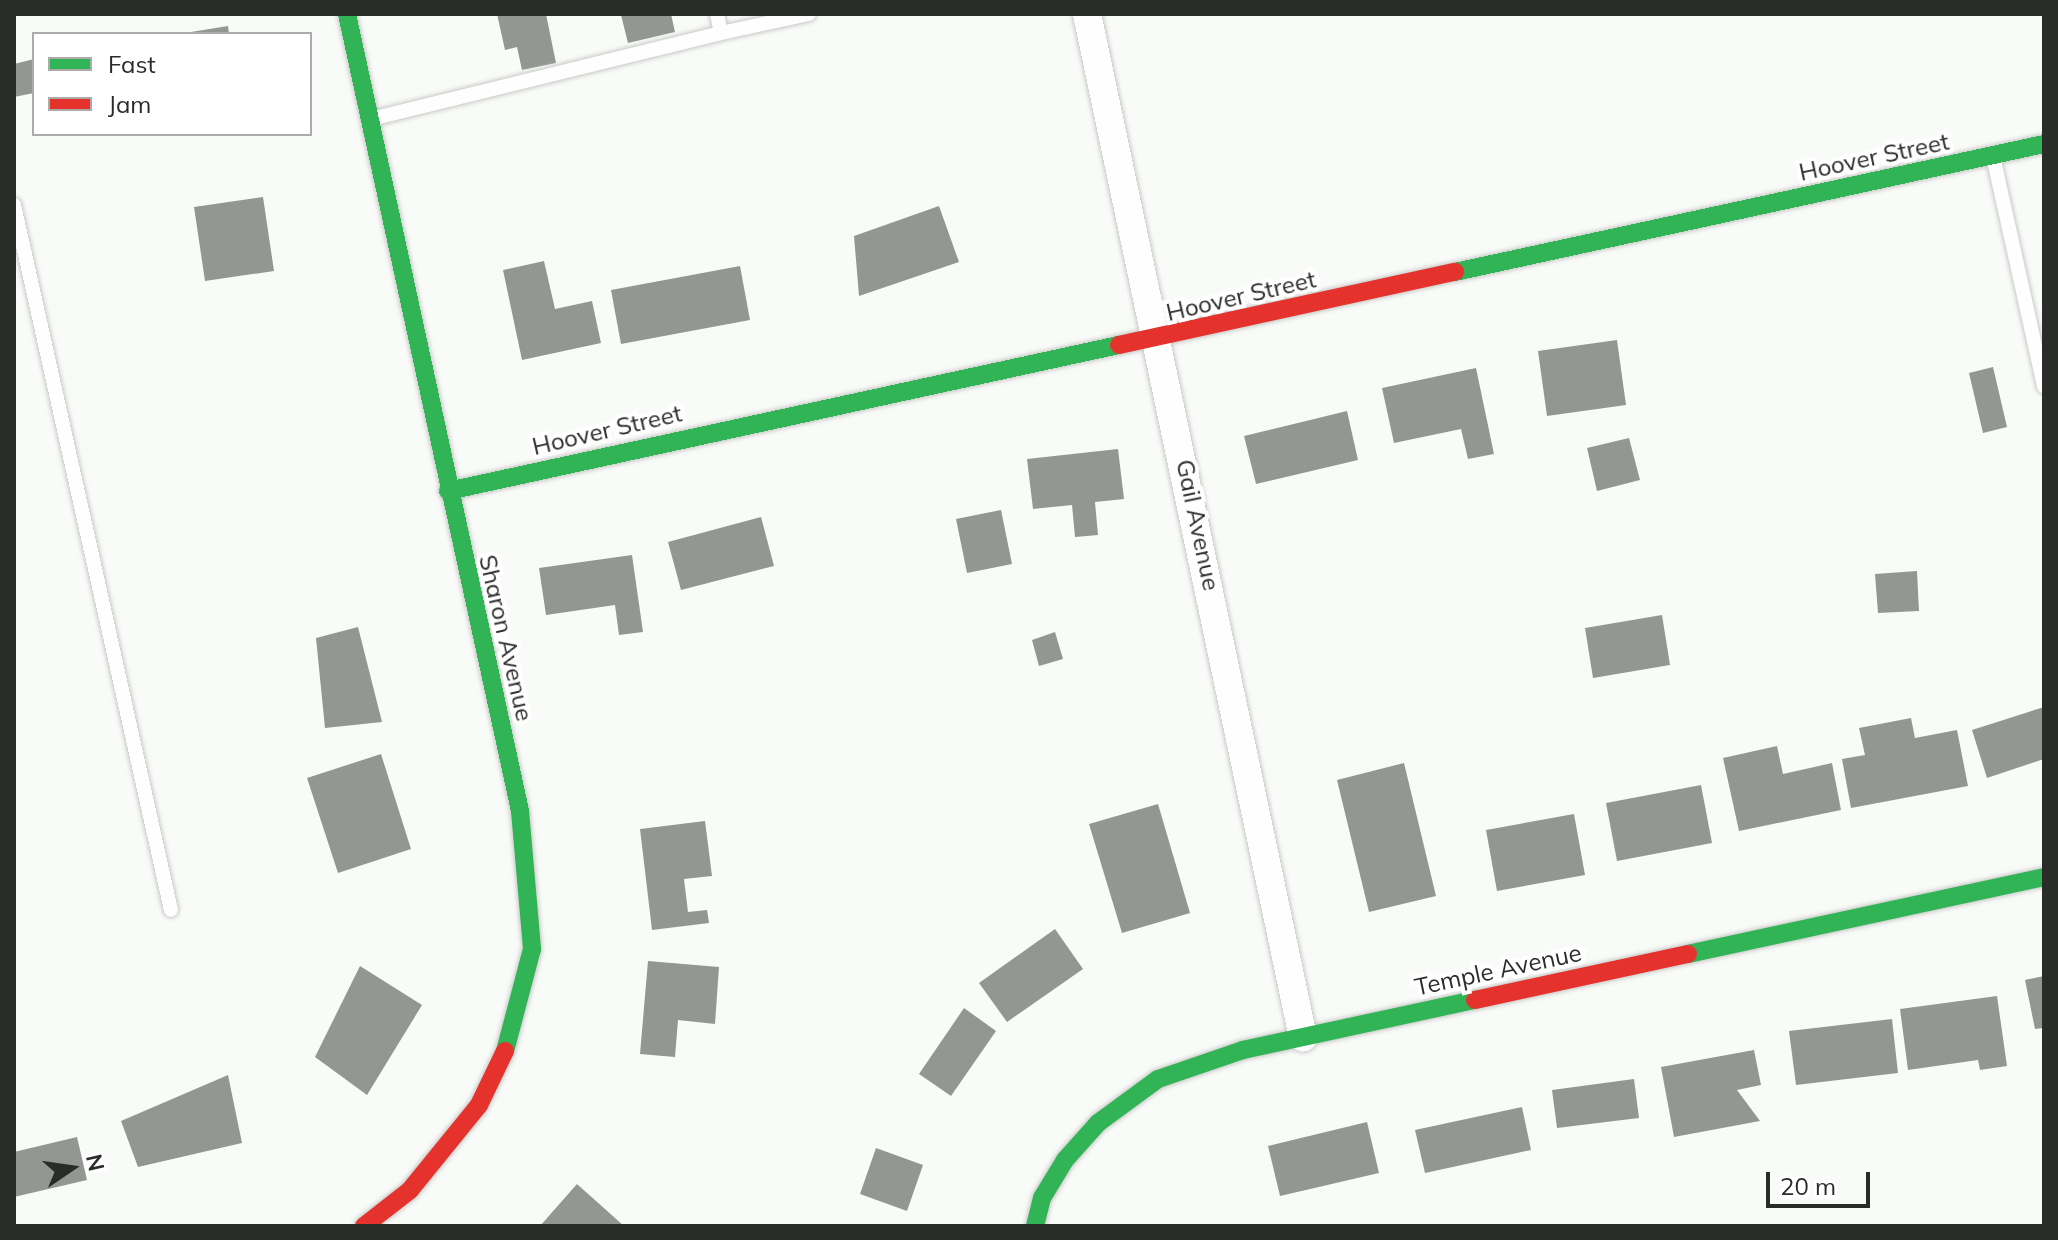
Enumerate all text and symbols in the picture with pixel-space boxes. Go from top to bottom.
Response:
legend [32,32,312,136]
text: Fast [108,49,156,79]
text: Jam [108,89,151,119]
street label: Hoover Street [1796,127,1952,187]
street label: Hoover Street [1163,265,1319,327]
street label: Hoover Street [529,399,685,461]
street label: Gail Avenue [1170,457,1226,593]
street label: Sharon Avenue [473,552,539,724]
street label: Temple Avenue [1412,938,1584,1002]
north arrow [32,1128,112,1208]
text: N [80,1151,111,1174]
scale bar [1770,1156,1874,1206]
text: 20 m [1780,1171,1836,1201]

